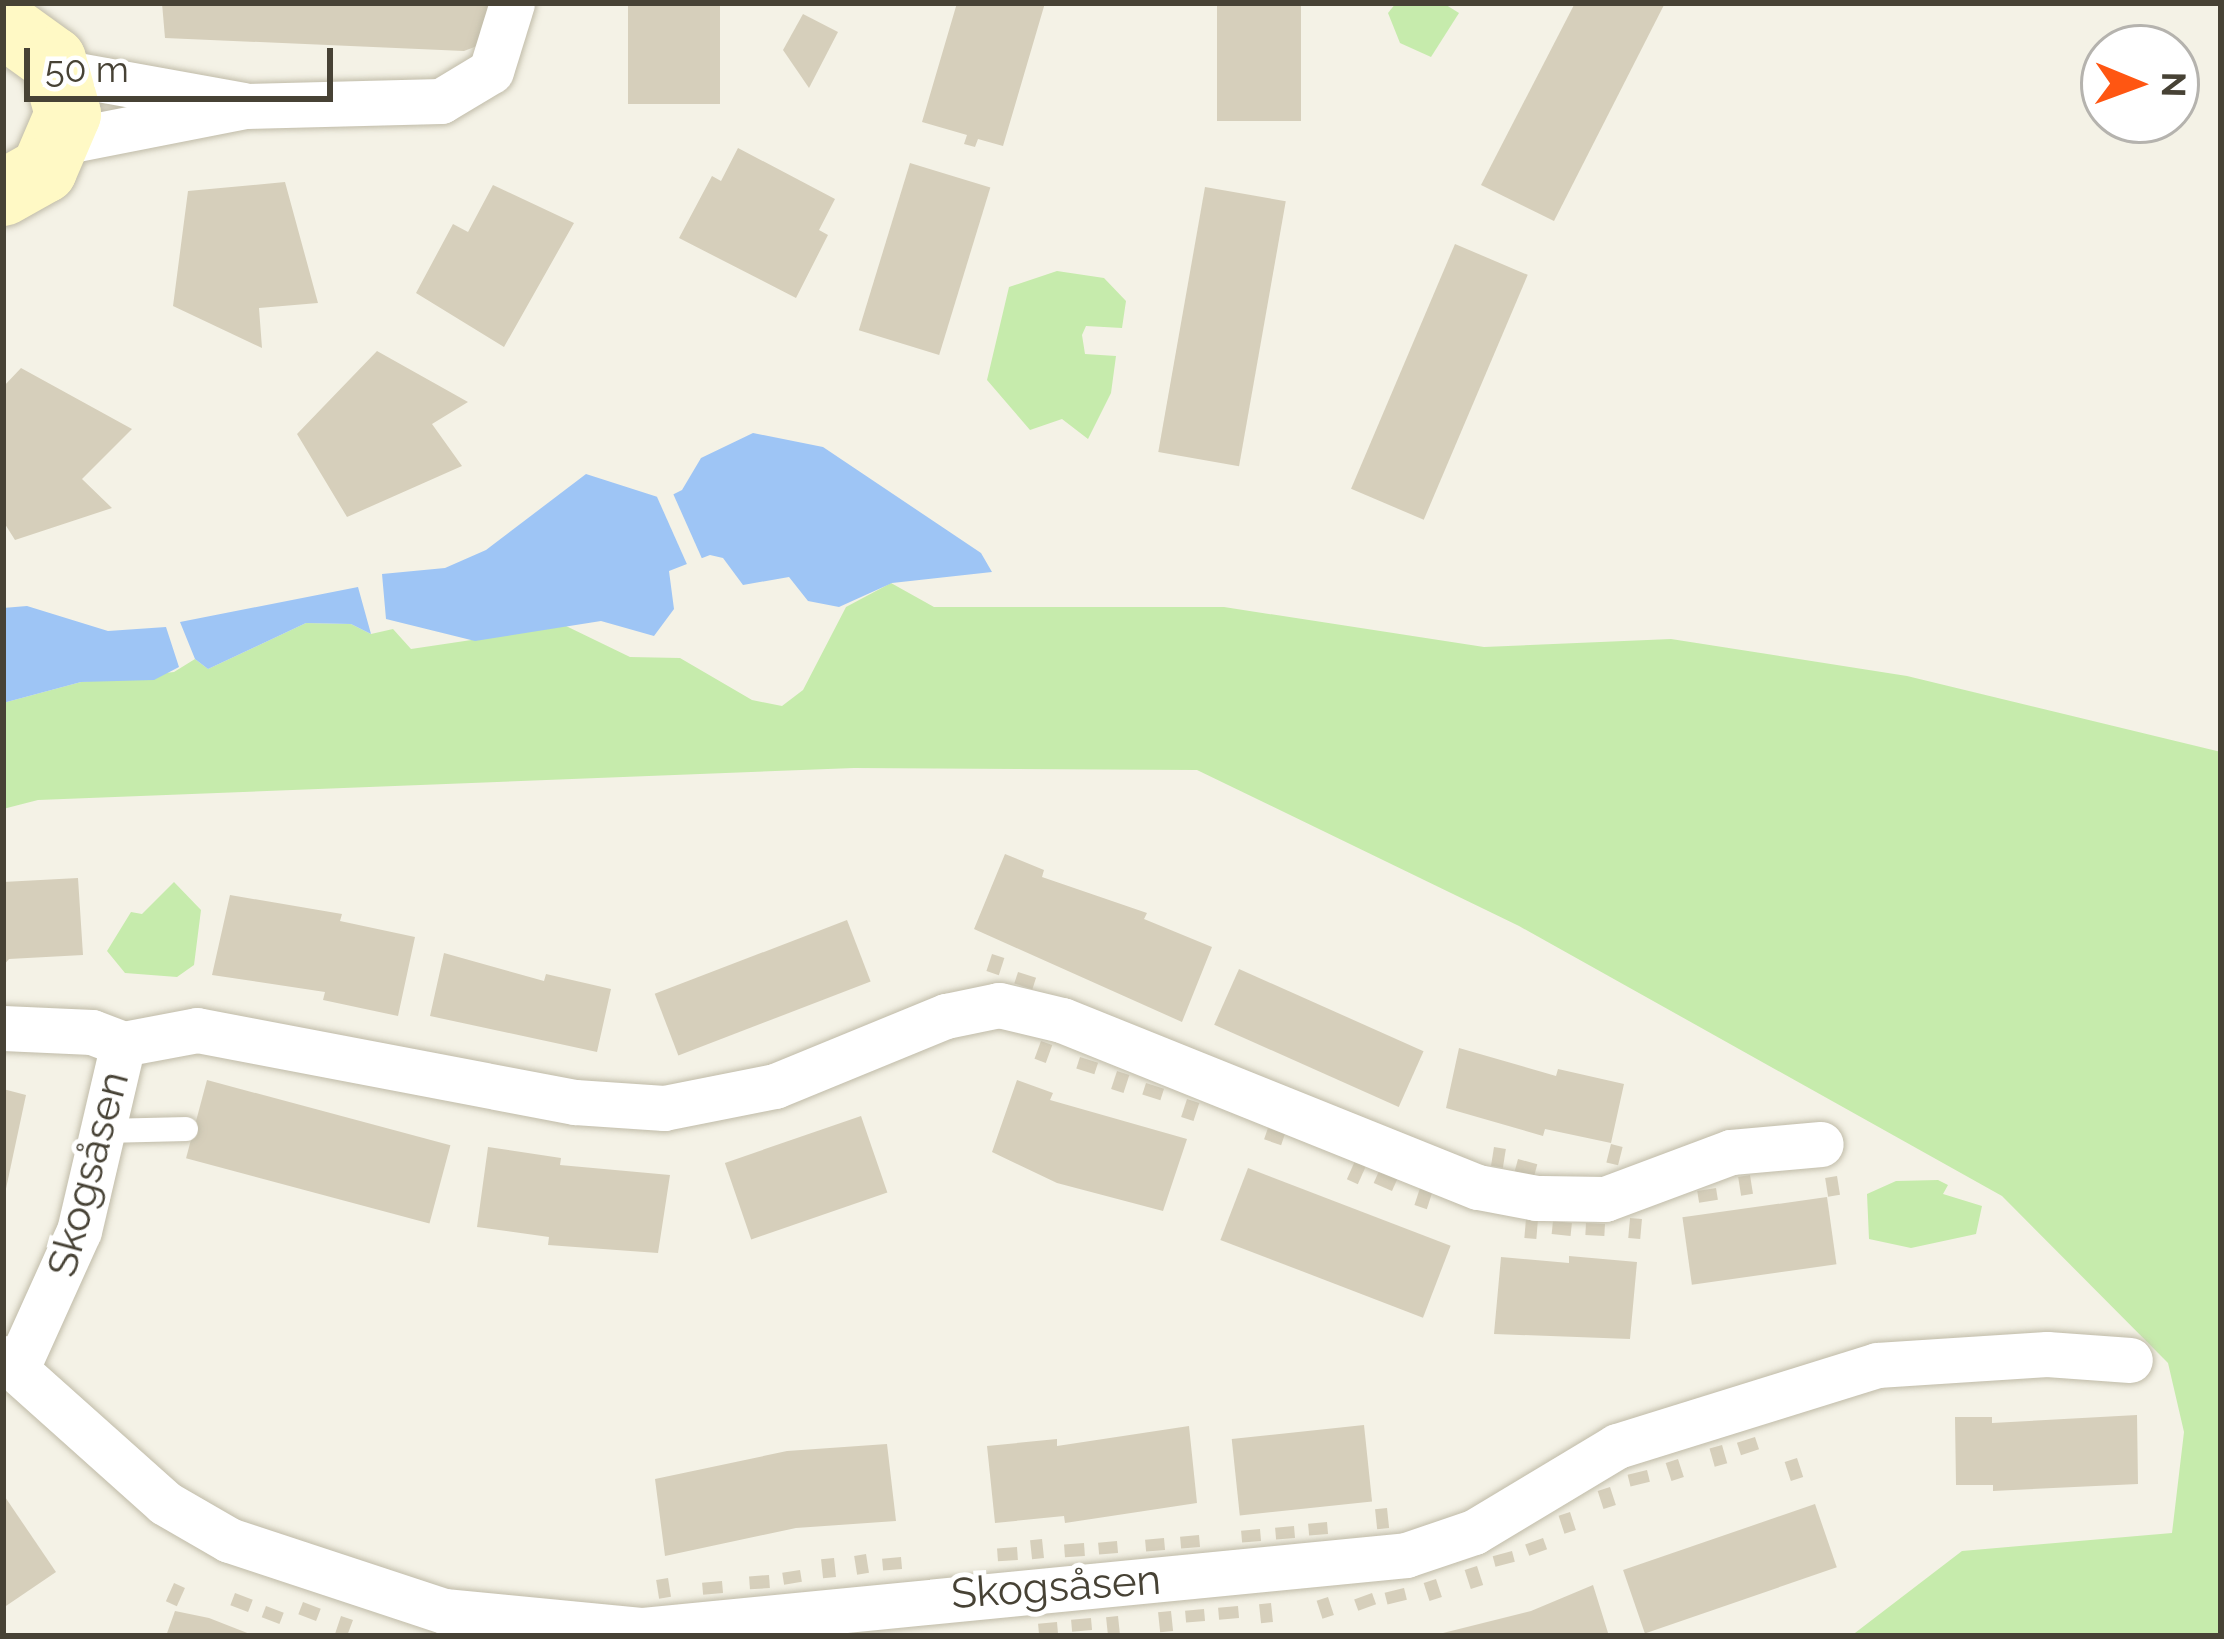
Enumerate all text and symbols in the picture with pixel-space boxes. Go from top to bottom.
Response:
scale bar [30,24,339,98]
north arrow [2080,24,2200,144]
text: 50 m [45,48,129,90]
text: N [2154,72,2193,98]
street label: Skogsåsen [36,1066,140,1282]
street label: Skogsåsen [949,1555,1163,1619]

